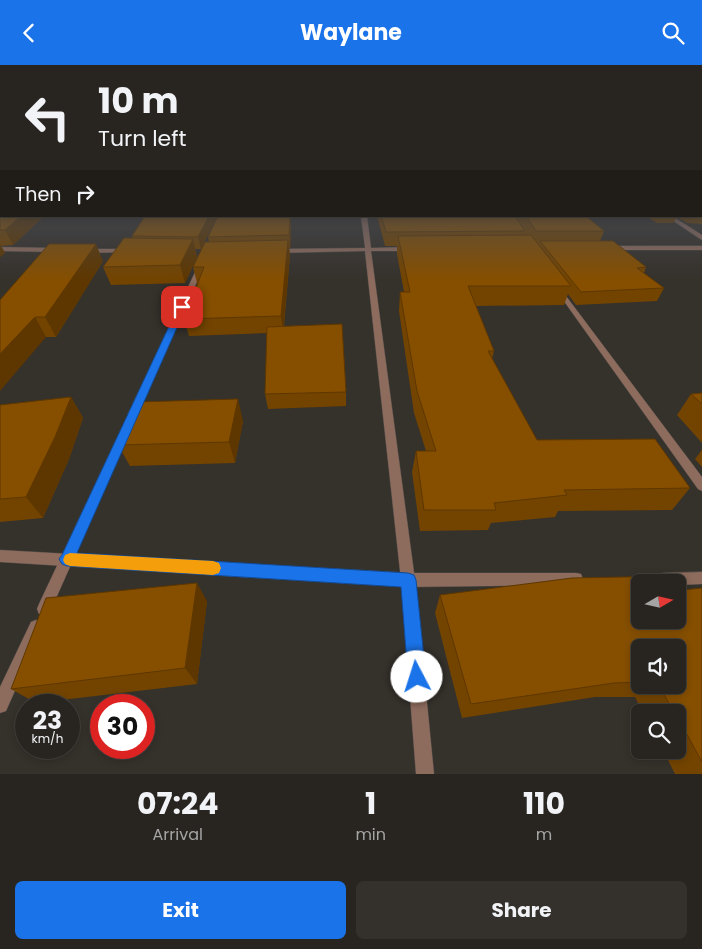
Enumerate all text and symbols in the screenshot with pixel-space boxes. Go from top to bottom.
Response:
text: Waylane [300,17,402,48]
icon: back [15,19,43,47]
icon: search [659,19,687,47]
text: 10 m [98,76,178,125]
icon: left [15,85,80,150]
text: Turn left [98,123,186,154]
icon: right [71,180,99,208]
text: Then [15,181,61,208]
pin [161,286,203,328]
icon: arrive [168,293,196,321]
north arrow [631,574,686,629]
map controls [631,574,686,759]
button: sound [631,639,686,694]
position arrow [390,650,442,702]
speed limit sign: 30 [90,694,155,759]
text: 23 [33,703,62,738]
button: search [631,704,686,759]
text: km/h [32,730,63,747]
text: 07:24 [137,782,218,825]
text: 1 [365,782,376,825]
text: 110 [523,782,565,825]
text: Arrival [153,823,203,846]
text: min [355,823,386,846]
text: m [536,823,552,846]
button: Exit [15,881,346,939]
button: Share [356,881,687,939]

